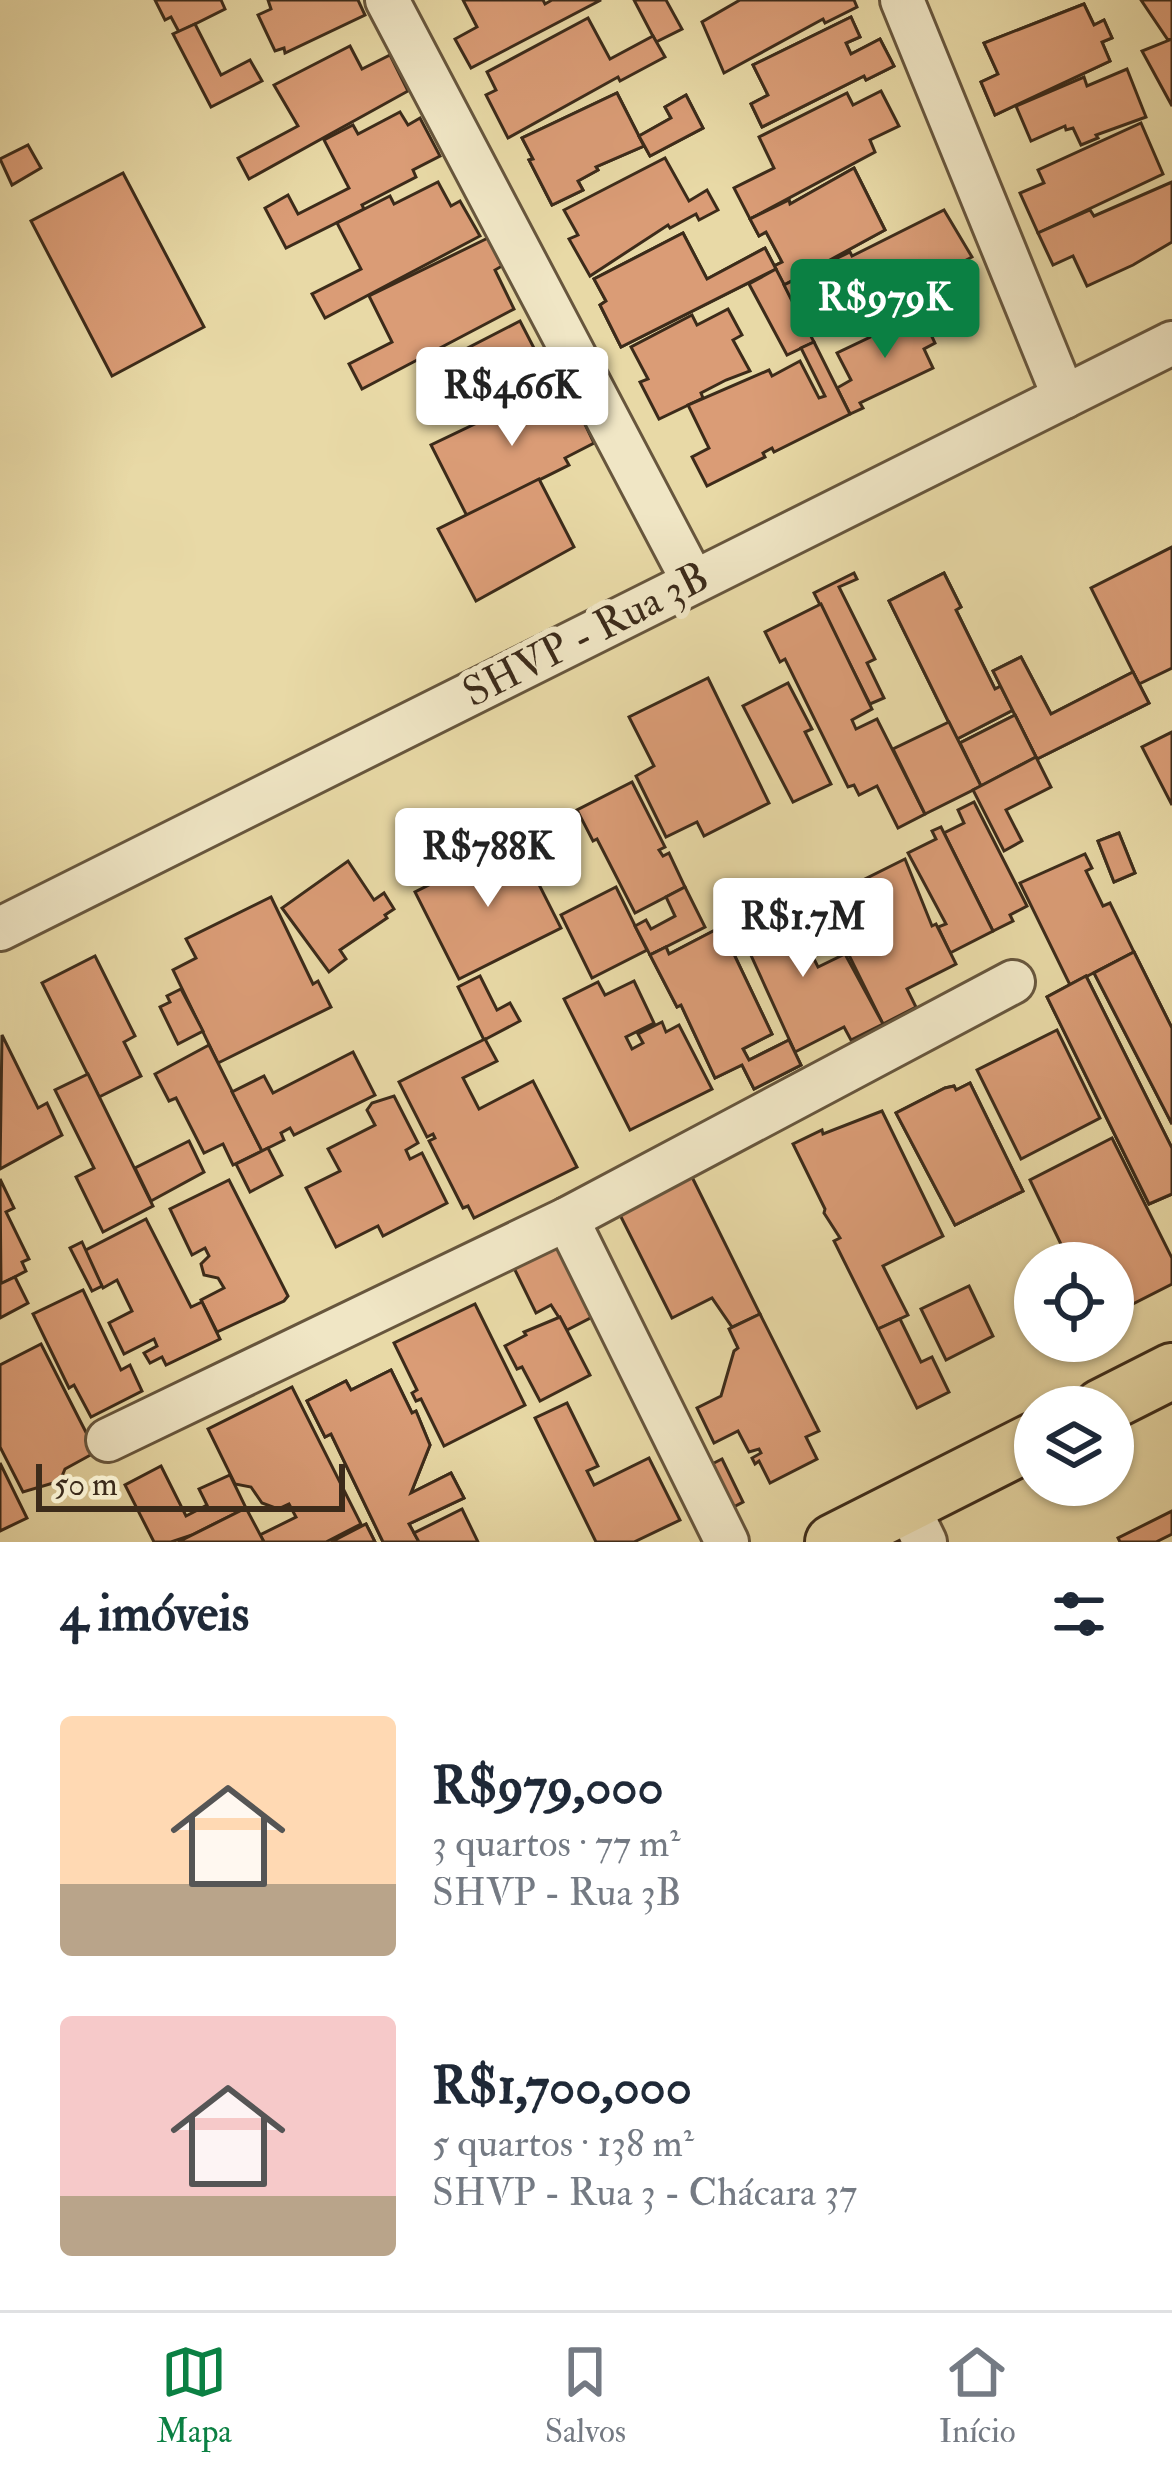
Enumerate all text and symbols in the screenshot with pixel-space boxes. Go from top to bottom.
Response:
pin: R$979K [787,259,983,361]
text: R$979K [817,273,953,322]
pin: R$466K [414,347,610,449]
text: R$466K [443,361,581,410]
street label: SHVP - Rua 3B [455,551,717,719]
pin: R$788K [390,808,586,910]
text: R$788K [422,822,554,871]
pin: R$1.7M [705,878,901,980]
text: R$1.7M [740,892,866,941]
map controls [1014,1242,1134,1506]
button: locate [1014,1242,1134,1362]
button: layers [1014,1386,1134,1506]
scale bar [36,1458,345,1511]
text: 50 m [54,1464,118,1505]
icon: filters [1046,1581,1112,1647]
text: 4 imóveis [60,1582,249,1646]
text: R$979,000 [432,1755,664,1819]
icon: home [156,1764,300,1908]
text: 3 quartos · 77 m² [432,1819,680,1868]
text: SHVP - Rua 3B [432,1868,681,1917]
text: R$1,700,000 [432,2055,692,2119]
icon: home [156,2064,300,2208]
text: 5 quartos · 138 m² [432,2119,694,2168]
text: SHVP - Rua 3 - Chácara 37 [432,2168,857,2217]
tab: Mapa [156,2339,232,2452]
tab: Salvos [545,2339,626,2452]
tab: Início [939,2339,1016,2452]

